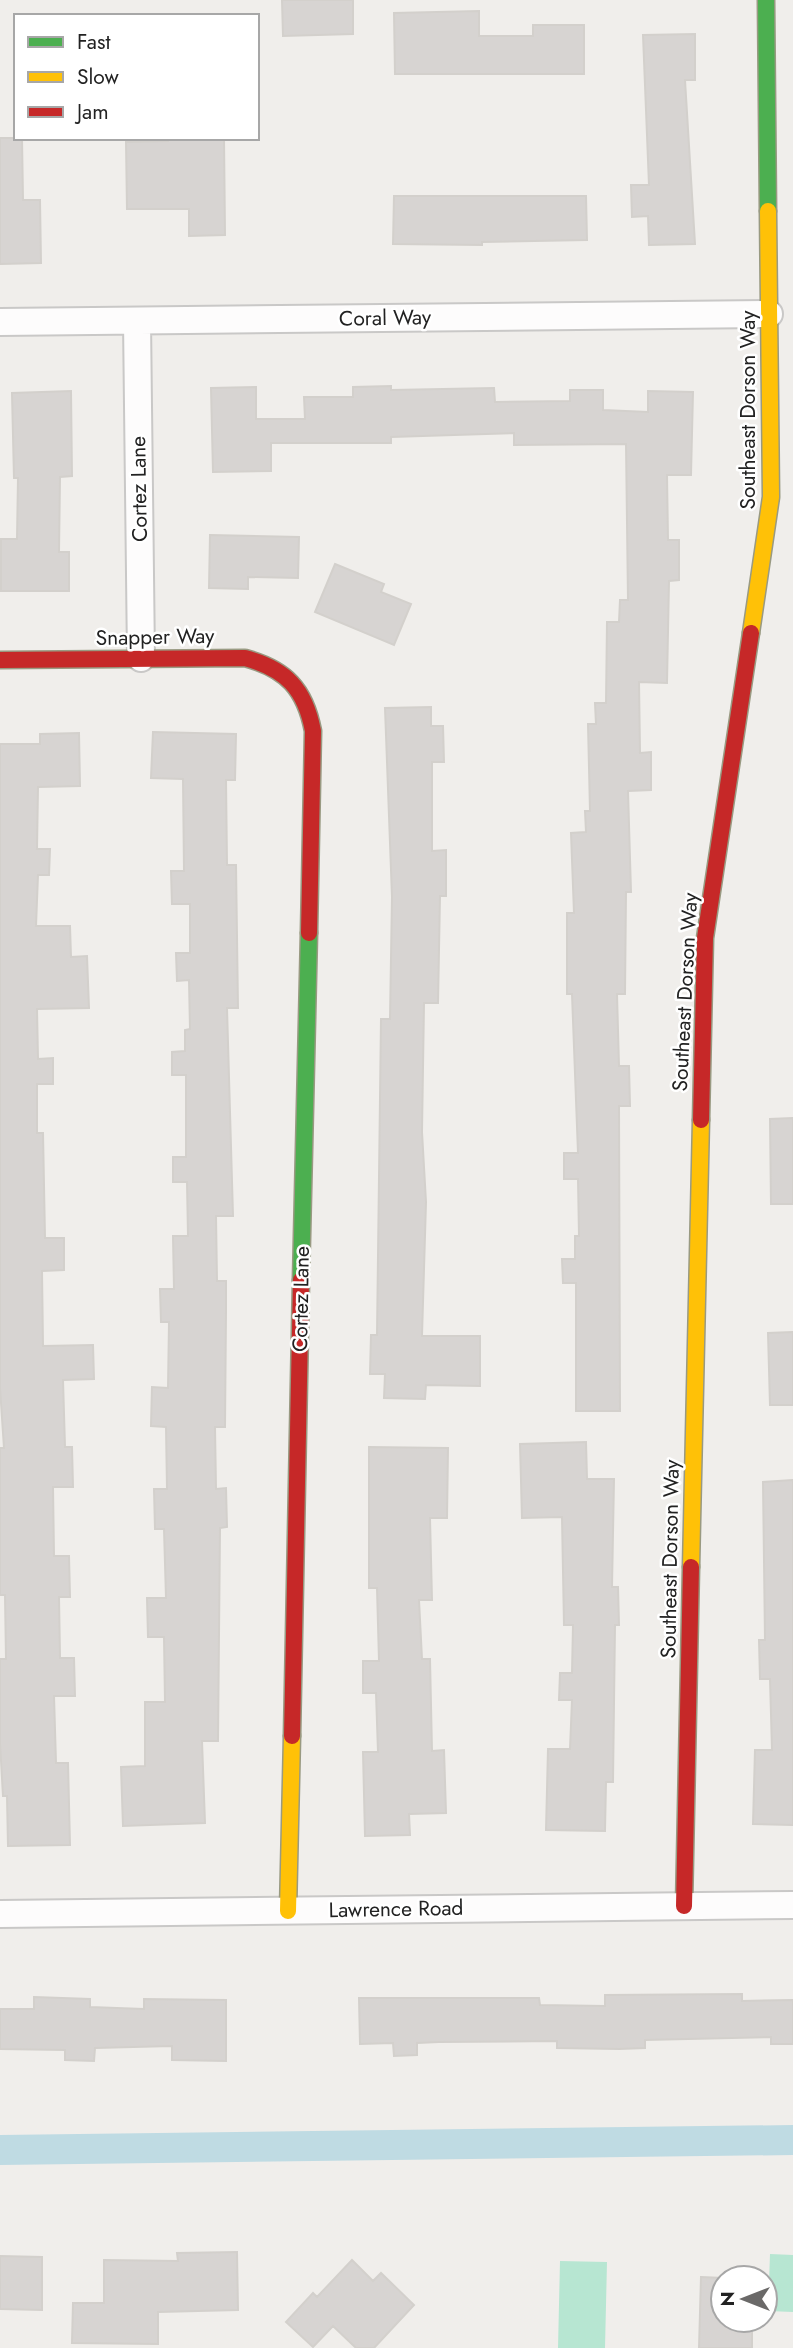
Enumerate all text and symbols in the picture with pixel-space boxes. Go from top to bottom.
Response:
legend [14,14,259,140]
text: Fast [77,27,110,57]
text: Slow [77,62,119,92]
text: Jam [74,97,109,127]
street label: Coral Way [339,302,432,334]
street label: Southeast Dorson Way [733,310,763,509]
street label: Cortez Lane [123,436,155,542]
street label: Snapper Way [95,621,215,653]
street label: Southeast Dorson Way [665,891,705,1092]
street label: Cortez Lane [285,1246,317,1352]
street label: Southeast Dorson Way [653,1459,687,1659]
street label: Lawrence Road [328,1893,464,1925]
north arrow [709,2264,779,2334]
text: N [714,2291,741,2307]

